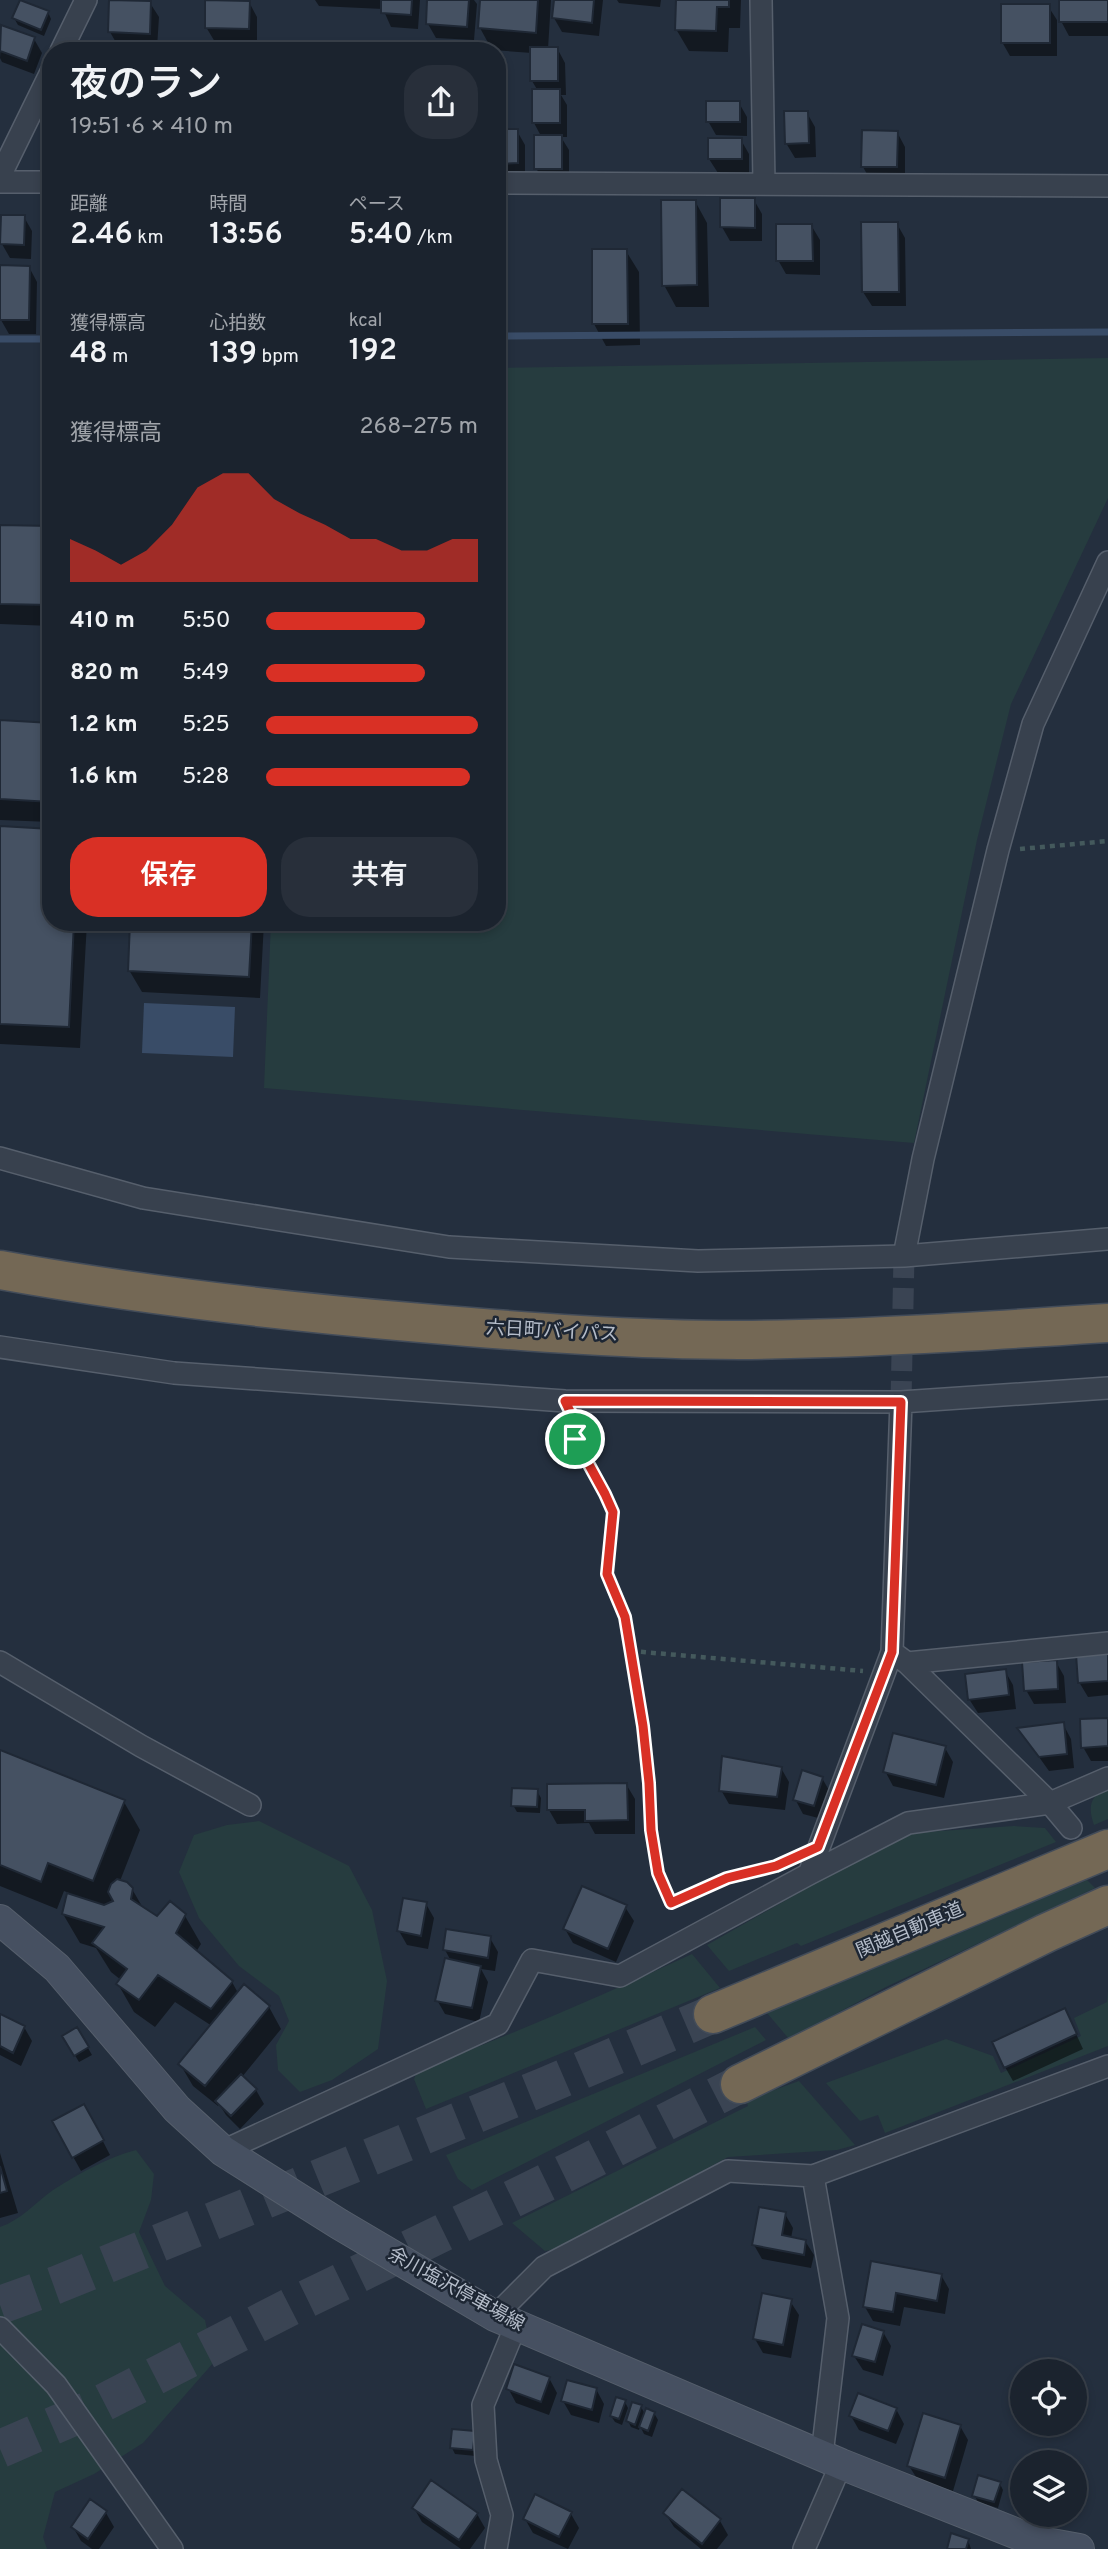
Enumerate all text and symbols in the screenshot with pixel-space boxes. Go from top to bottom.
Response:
text: 夜のラン [70,62,222,111]
button: share [404,65,478,139]
text: 19:51 · 6 × 410 m [70,113,233,142]
text: 距離 [70,193,108,217]
text: 時間 [209,193,247,217]
text: ペース [349,193,405,217]
text: 2.46 [70,217,133,254]
text: 13:56 [209,217,283,254]
text: 5:40 [349,217,413,254]
text: km [133,226,164,250]
text: /km [413,226,453,250]
text: kcal [349,309,382,333]
text: 獲得標高 [70,312,146,336]
text: 心拍数 [209,312,266,336]
text: 192 [349,333,397,370]
text: 48 [70,336,108,373]
text: 139 [209,336,257,373]
text: m [108,345,128,369]
text: bpm [257,345,299,369]
text: 268–275 m [360,413,478,442]
text: 獲得標高 [70,420,162,449]
text: 410 m [70,607,135,636]
text: 5:50 [182,607,230,636]
text: 820 m [70,659,139,688]
text: 5:49 [182,659,229,688]
text: 1.2 km [70,711,138,740]
text: 5:25 [182,711,230,740]
text: 1.6 km [70,763,138,792]
text: 5:28 [182,763,230,792]
button: 保存 [70,837,267,917]
button: 共有 [281,837,478,917]
street label: 六日町バイパス [485,1317,619,1347]
pin [545,1409,605,1469]
icon: arrive [556,1420,594,1458]
street label: 関越自動車道 [853,1898,967,1964]
street label: 余川塩沢停車場線 [384,2243,528,2337]
map controls [1010,2359,1087,2527]
button: locate [1010,2359,1087,2436]
button: layers [1010,2450,1087,2527]

